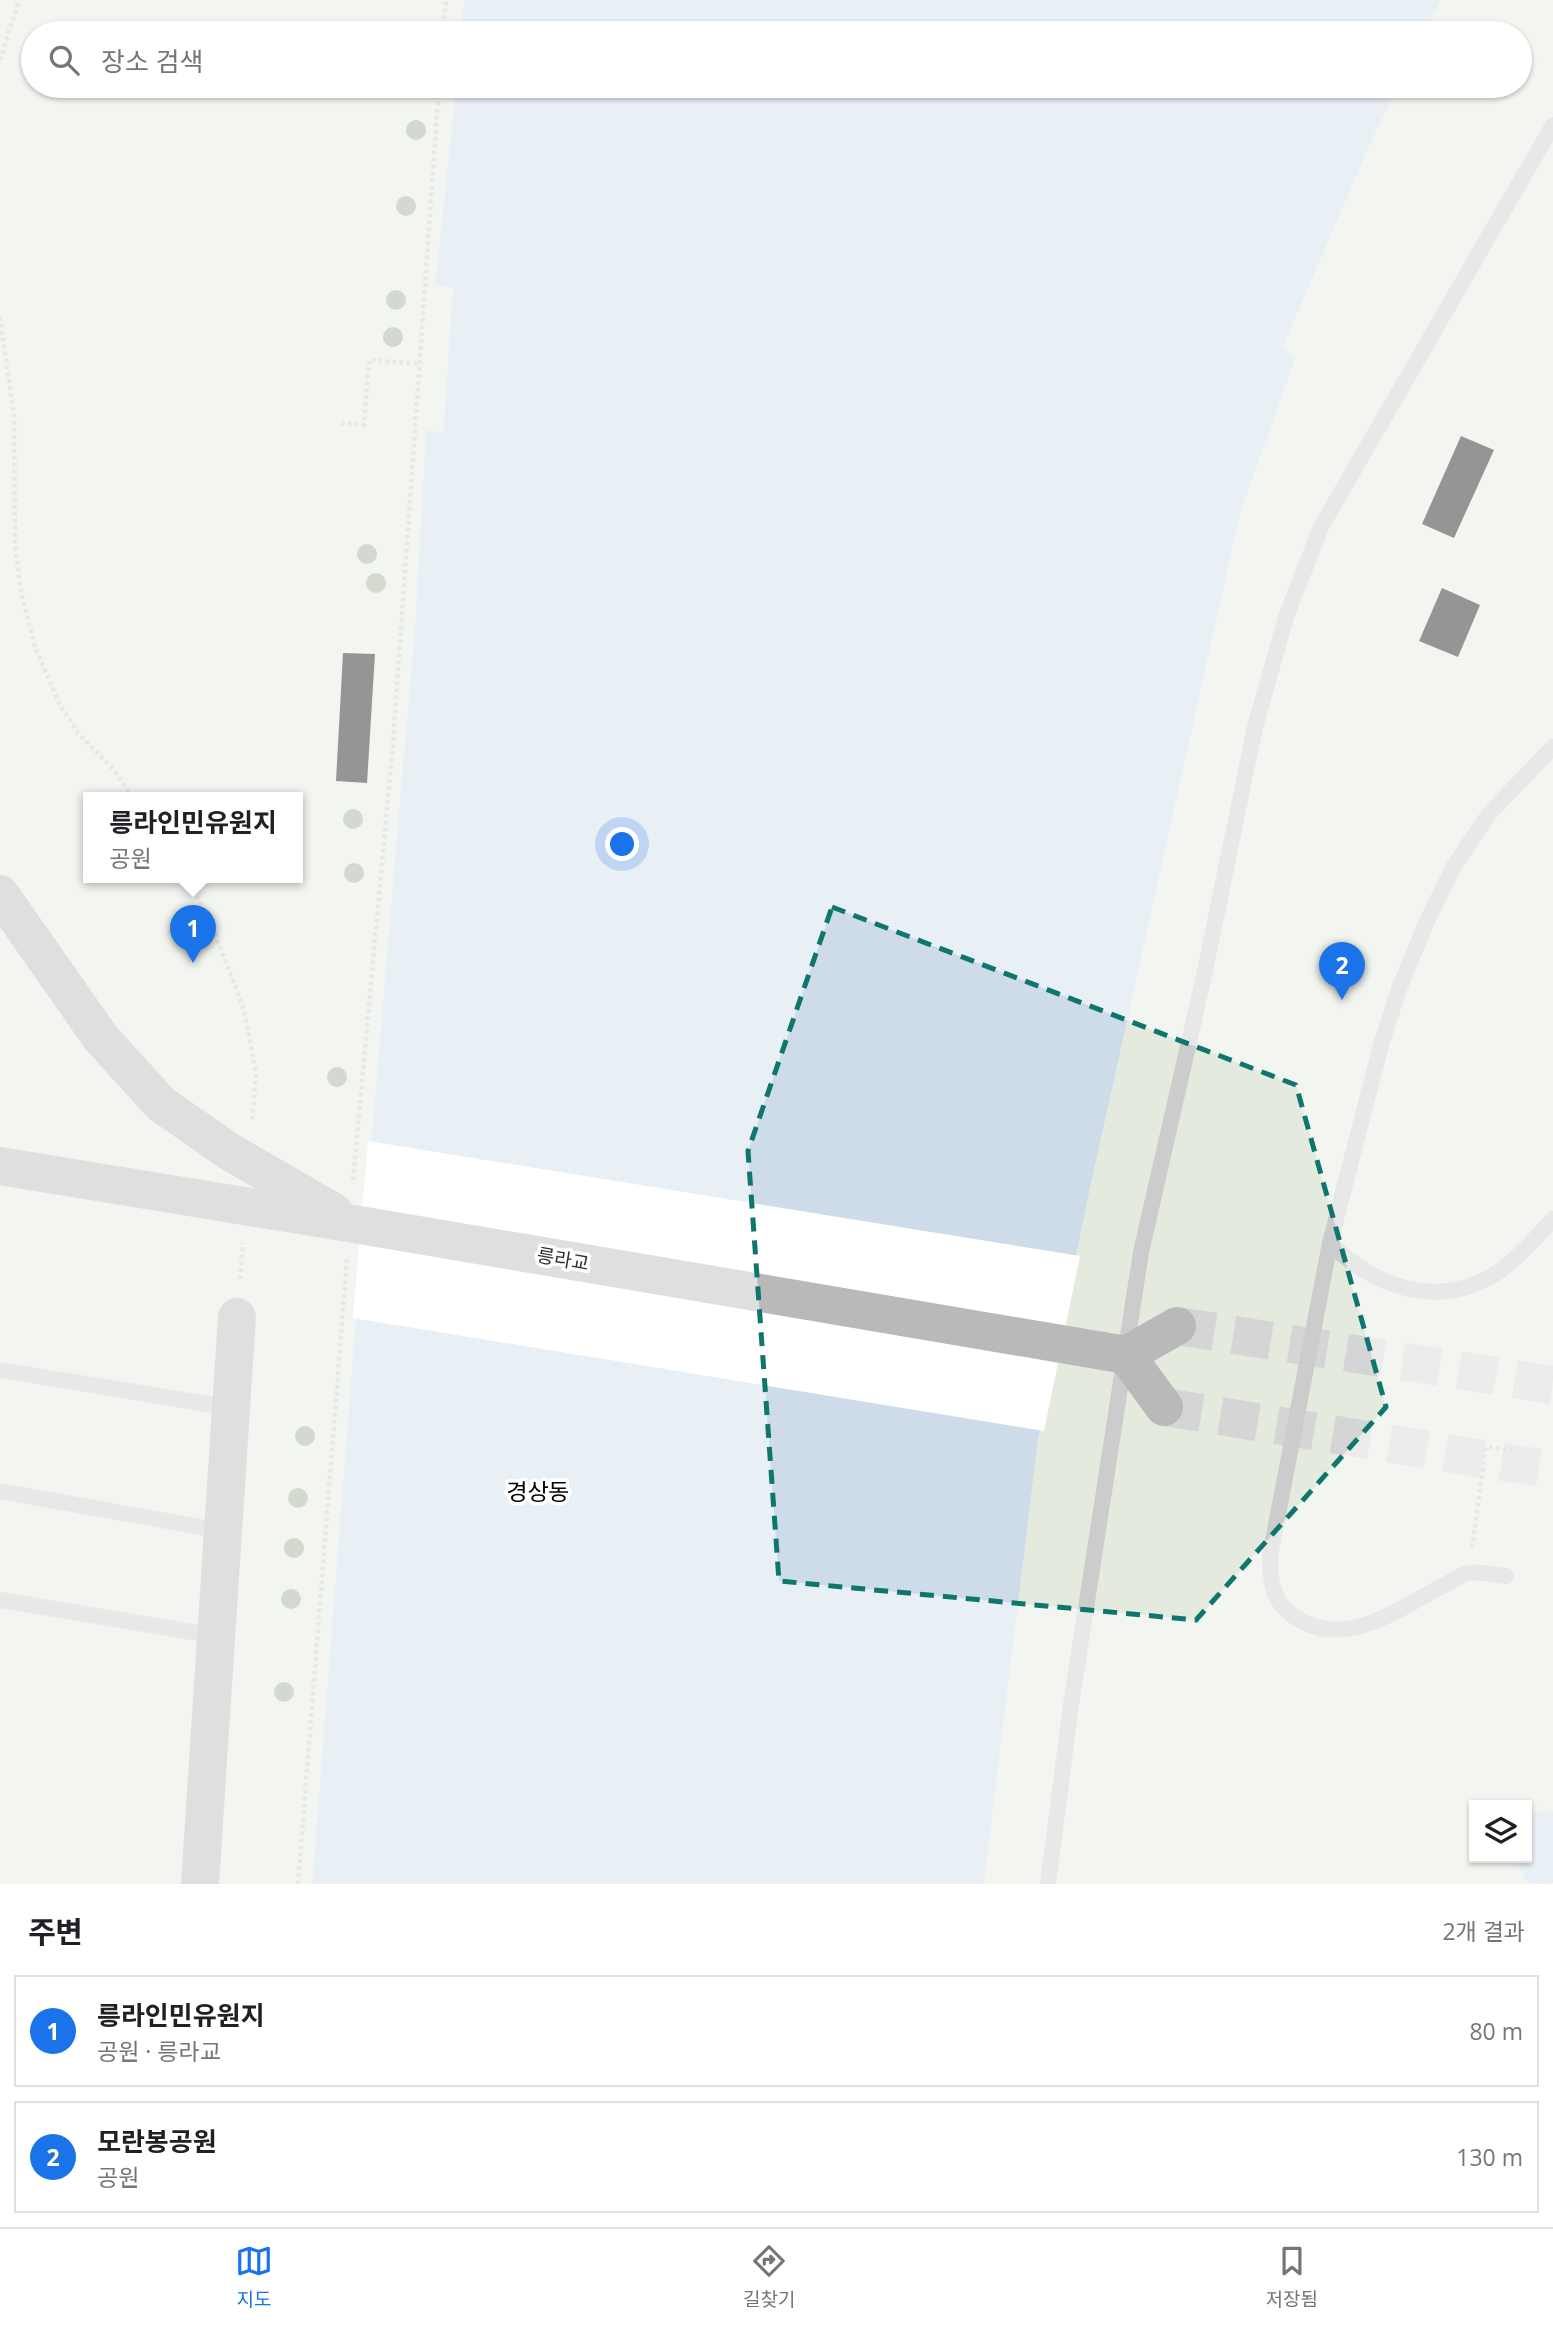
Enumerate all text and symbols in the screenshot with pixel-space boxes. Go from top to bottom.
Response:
search box [21,21,1532,98]
icon: search [45,41,83,79]
text: 장소 검색 [101,43,203,79]
popup [83,792,303,883]
text: 릉라인민유원지 [109,804,277,840]
your location [605,827,639,861]
text: 공원 [109,842,152,874]
pin: 1 [170,905,216,963]
pin: 2 [1319,942,1365,1000]
street label: 릉라교 [535,1242,591,1276]
district label: 경상동 [506,1475,570,1507]
map controls [1469,1800,1532,1863]
button: layers [1469,1800,1532,1863]
text: 주변 [28,1911,83,1952]
text: 2개 결과 [1442,1915,1525,1947]
text: 릉라인민유원지 [97,1997,264,2033]
text: 1 [46,2015,60,2047]
text: 80 m [1469,2015,1523,2047]
text: 공원 · 릉라교 [97,2035,221,2067]
text: 모란봉공원 [97,2123,217,2159]
text: 2 [46,2141,60,2173]
text: 130 m [1456,2141,1523,2173]
text: 공원 [97,2161,139,2193]
tab: 지도 [235,2242,273,2312]
tab: 길찾기 [743,2242,796,2312]
tab: 저장됨 [1266,2242,1318,2312]

